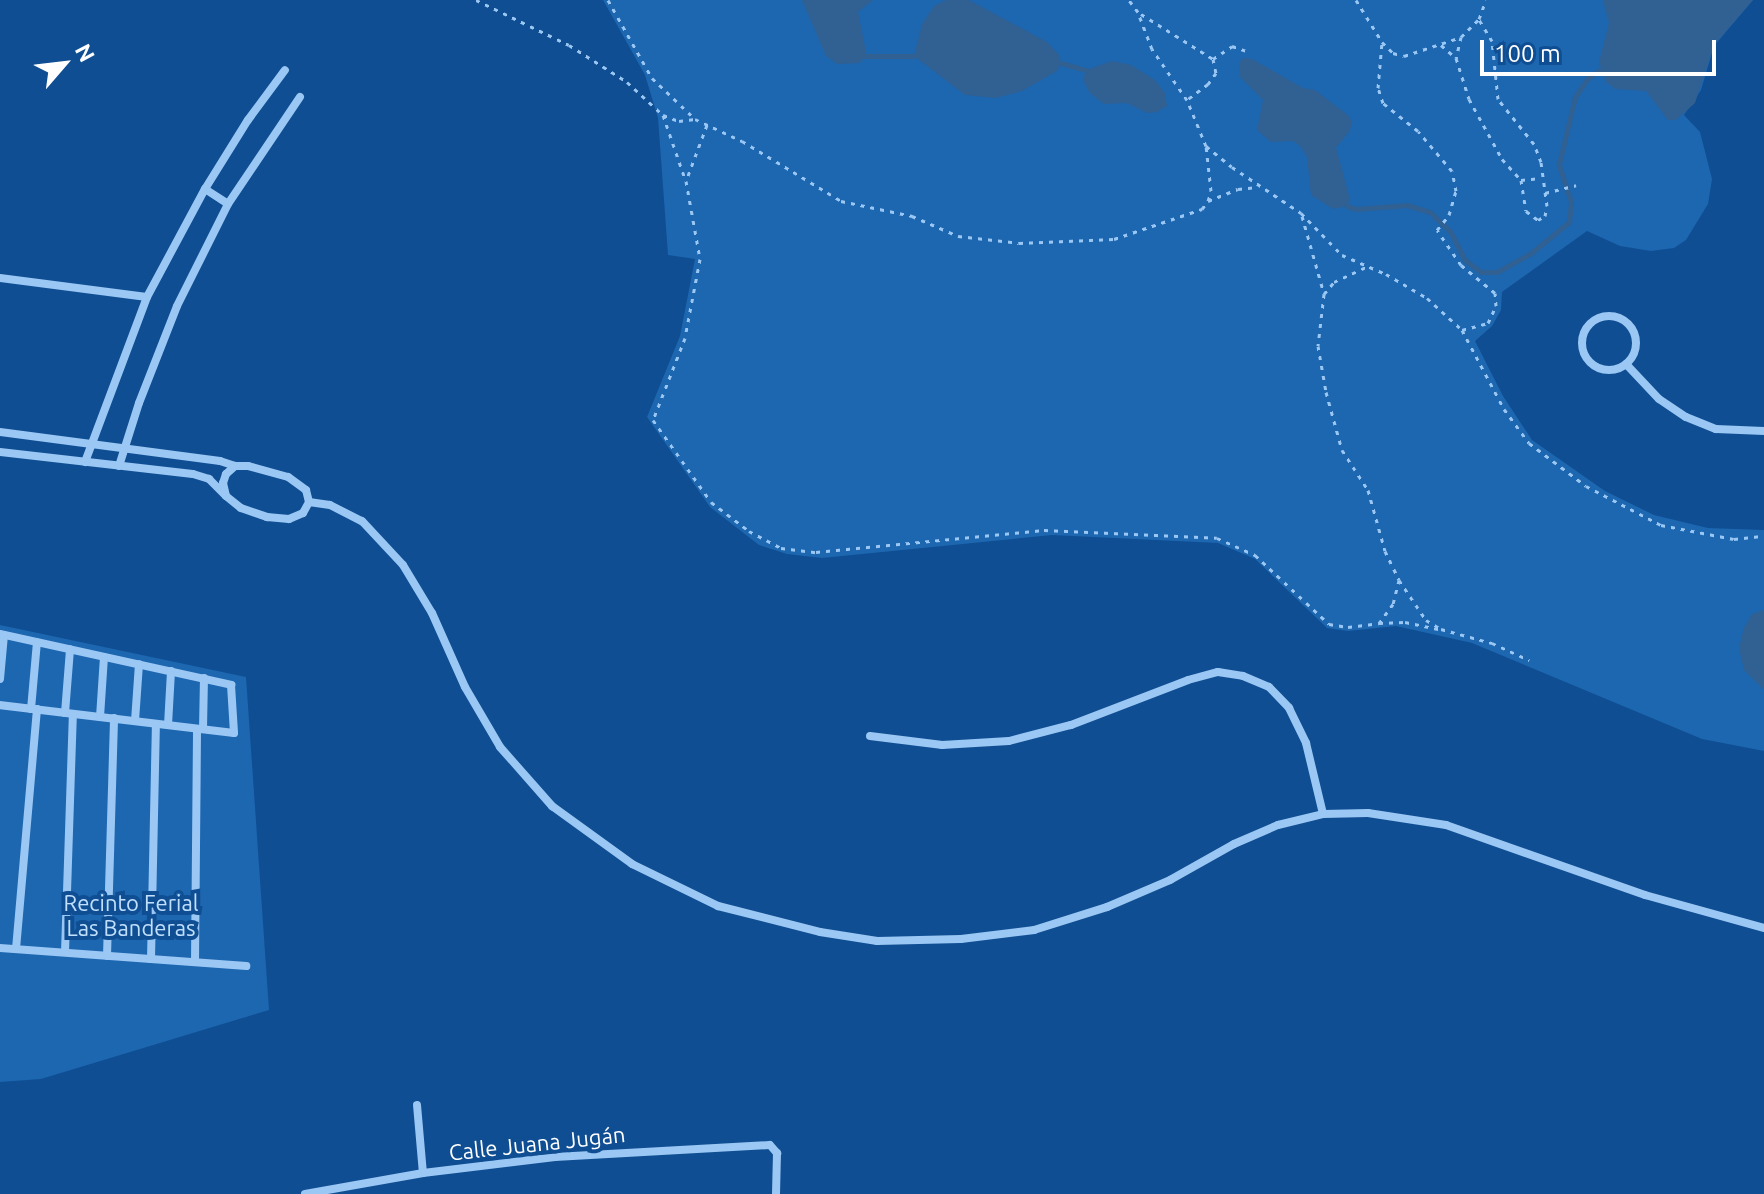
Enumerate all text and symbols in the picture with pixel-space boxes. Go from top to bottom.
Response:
north arrow [24,24,104,104]
scale bar [1484,24,1720,74]
text: N [71,39,101,66]
text: 100 m [1494,40,1561,67]
park label: Recinto Ferial Las Banderas [64,889,198,940]
street label: Calle Juana Jugán [448,1121,626,1165]

